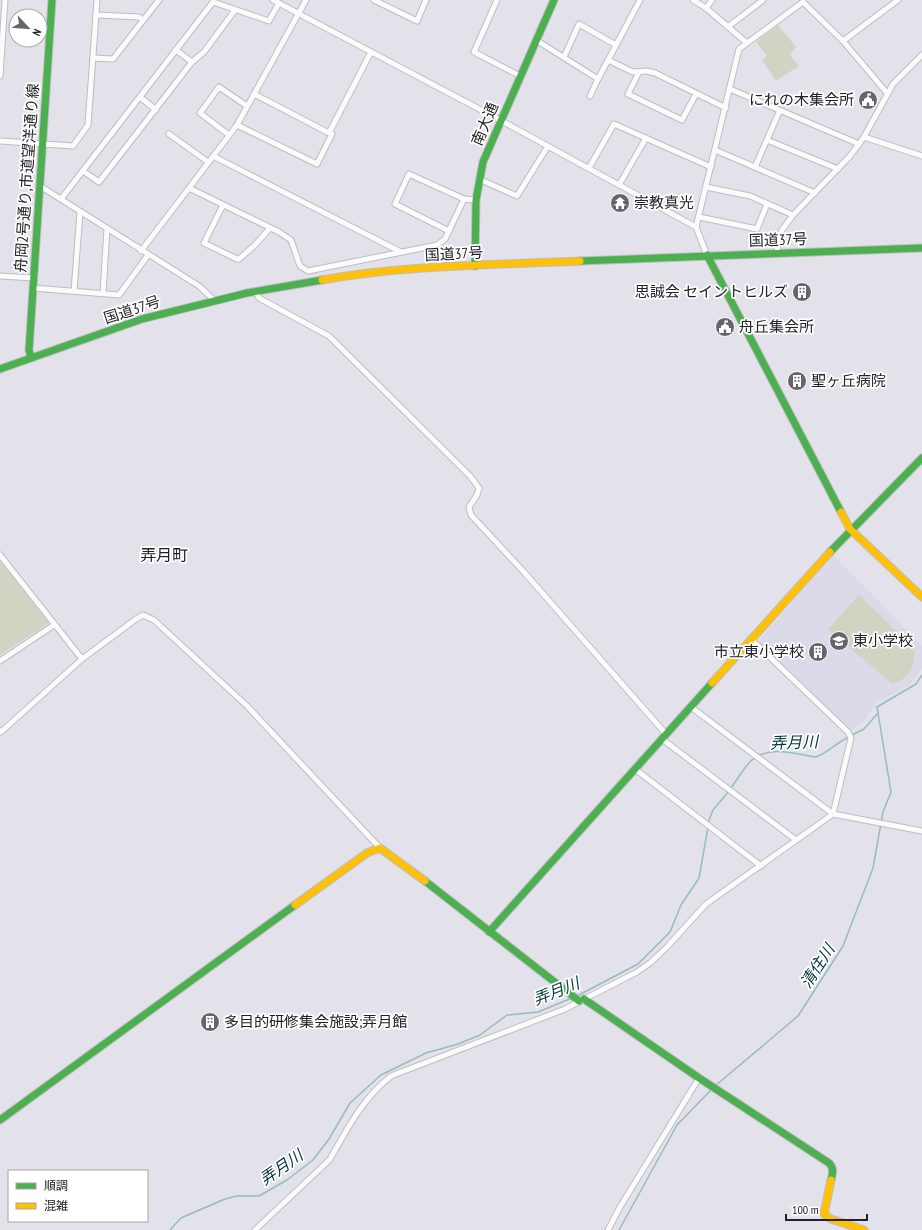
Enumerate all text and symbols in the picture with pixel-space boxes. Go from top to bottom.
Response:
north arrow [8,8,48,48]
text: N [29,27,45,38]
street label: 舟岡2号通り,市道望洋通り線 [10,83,43,273]
public building icon: にれの木集会所 [857,89,879,111]
place label: にれの木集会所 [749,90,854,109]
street label: 南大通 [467,99,502,148]
temple icon: 崇教真光 [609,192,631,214]
place label: 崇教真光 [634,193,694,212]
street label: 国道37号 [748,229,808,250]
street label: 国道37号 [424,242,484,265]
building icon: 思誠会 セイントヒルズ [791,281,813,303]
place label: 思誠会 セイントヒルズ [635,282,788,301]
street label: 国道37号 [101,291,163,328]
public building icon: 舟丘集会所 [714,316,736,338]
place label: 舟丘集会所 [739,317,814,336]
building icon: 聖ヶ丘病院 [786,370,808,392]
place label: 聖ヶ丘病院 [811,371,886,390]
district label: 弄月町 [140,545,188,565]
school or university icon: 東小学校 [828,630,850,652]
place label: 東小学校 [853,631,913,650]
building icon: 市立東小学校 [807,641,829,663]
place label: 市立東小学校 [714,642,804,661]
water label: 弄月川 [770,731,820,753]
water label: 清住川 [796,939,840,992]
water label: 弄月川 [530,972,584,1009]
building icon: 多目的研修集会施設;弄月館 [199,1011,221,1033]
place label: 多目的研修集会施設;弄月館 [224,1012,407,1031]
water label: 弄月川 [256,1144,308,1189]
legend [8,1170,148,1222]
text: 順調 [44,1178,68,1193]
scale bar [786,1196,867,1222]
text: 混雑 [44,1198,68,1213]
text: 100 m [792,1202,819,1217]

